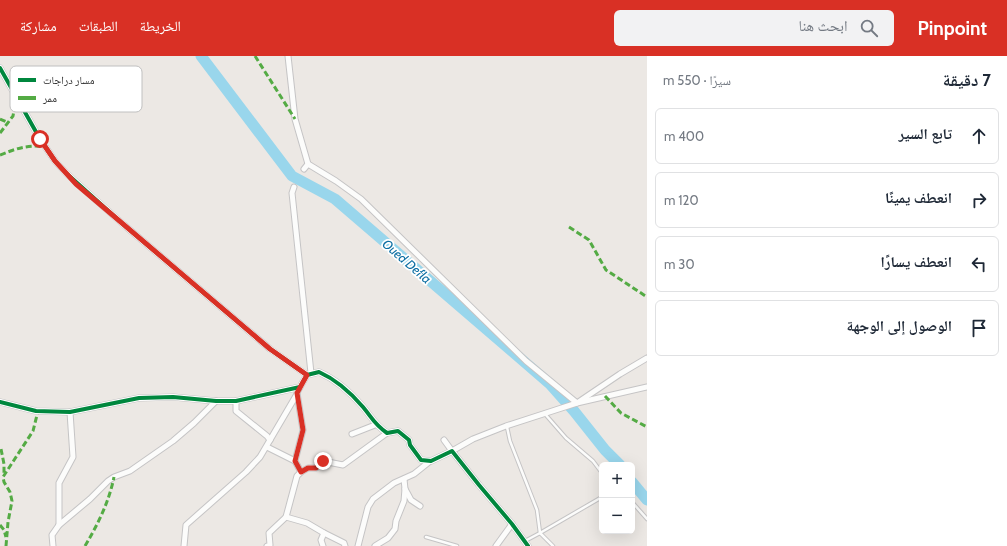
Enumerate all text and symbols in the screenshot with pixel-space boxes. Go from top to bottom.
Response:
search box [614,10,894,46]
text: مشاركة [20,17,57,35]
text: الطبقات [79,17,118,35]
text: الخريطة [140,17,181,35]
text: ابحث هنا [798,17,848,35]
icon: search [858,17,880,39]
text: Pinpoint [918,17,987,40]
legend [10,66,142,112]
text: 7 دقيقة [943,70,991,90]
text: سيرًا · 550 m [663,72,731,88]
text: مسار دراجات [43,73,95,87]
text: ممر [42,91,57,105]
text: تابع السير [899,125,952,143]
icon: ahead [968,125,990,147]
text: 400 m [664,128,704,144]
route start [31,130,49,148]
text: انعطف يمينًا [885,189,952,207]
icon: right [968,189,990,211]
text: 120 m [664,192,698,208]
water label: Oued Defla [379,235,435,287]
text: انعطف يسارًا [881,253,952,271]
icon: left [968,253,990,275]
text: 30 m [664,256,694,272]
text: الوصول إلى الوجهة [847,317,952,335]
icon: arrive [968,317,990,339]
route end [314,452,332,470]
map controls [599,462,635,534]
button: + [599,462,635,498]
button: − [599,498,635,534]

